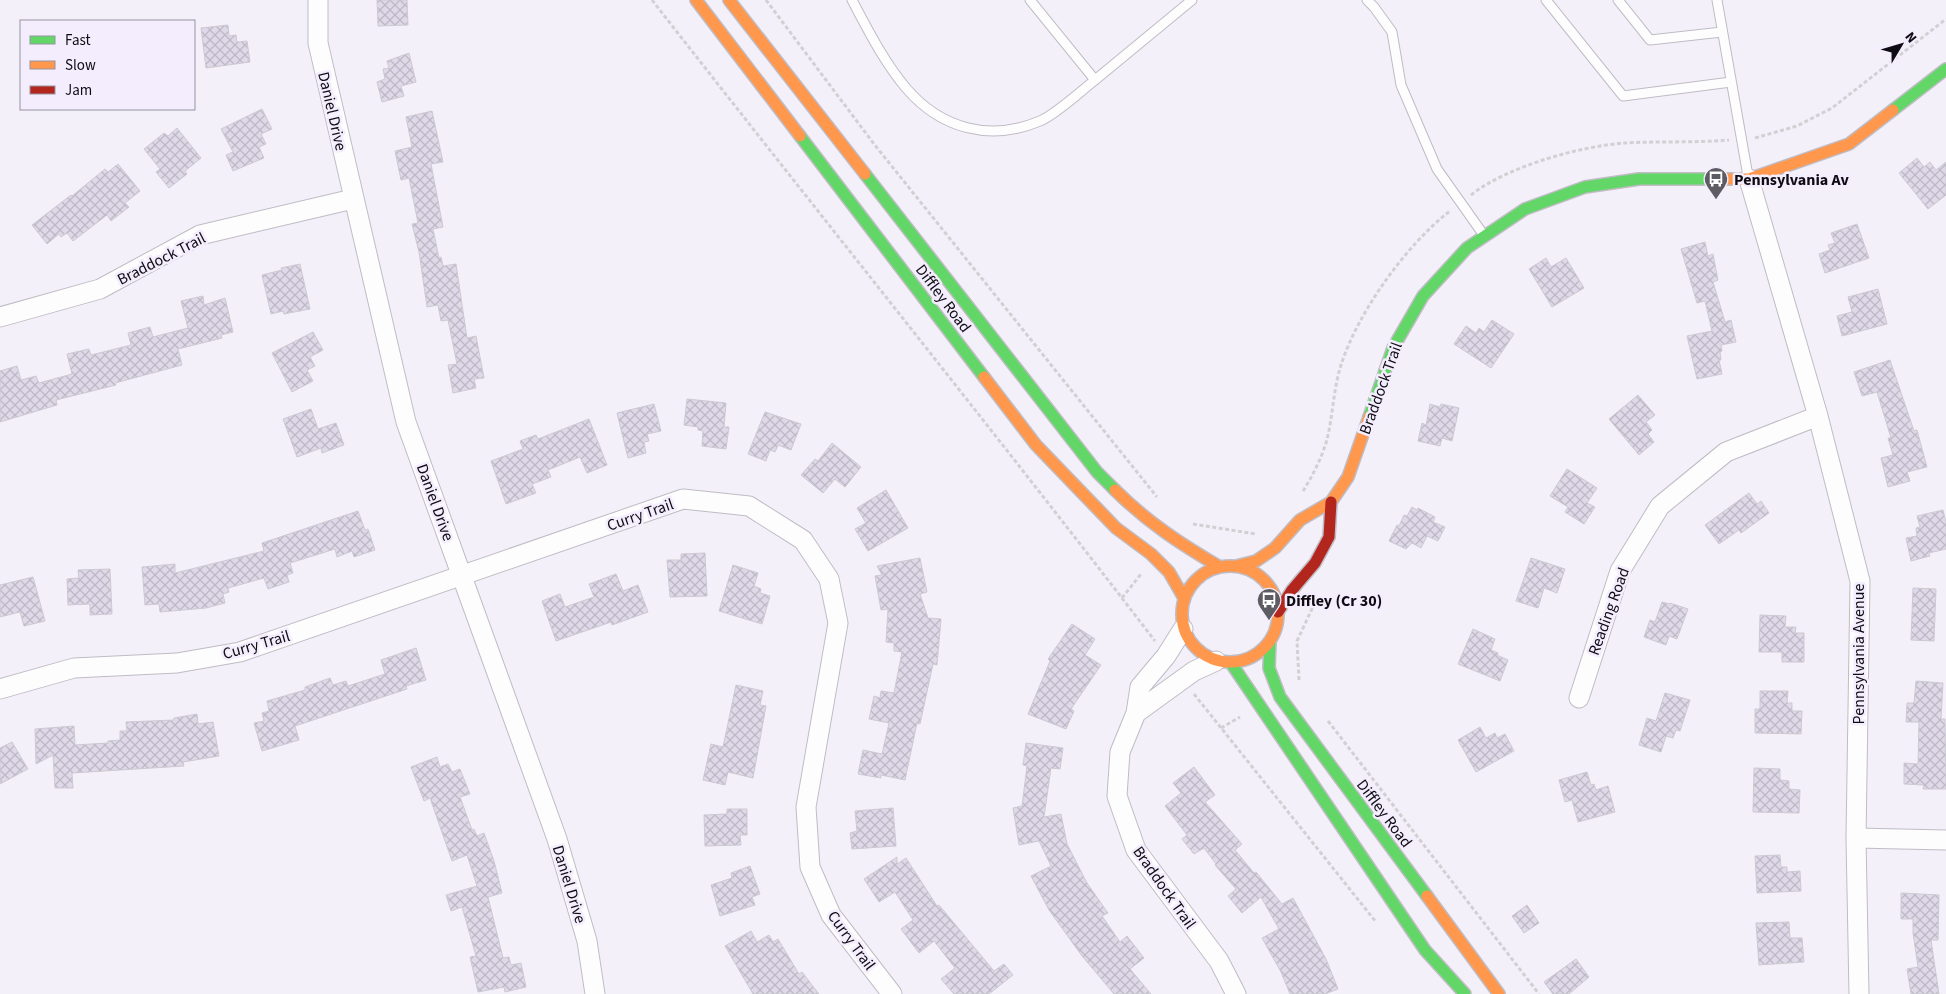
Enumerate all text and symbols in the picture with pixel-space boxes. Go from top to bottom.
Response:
legend [20,20,195,110]
north arrow [1876,20,1926,70]
text: N [1900,28,1921,47]
text: Fast [65,30,91,51]
text: Slow [65,55,96,76]
street label: Daniel Drive [312,70,352,153]
text: Jam [65,80,92,101]
bus stop icon: Pennsylvania Av [1703,166,1729,200]
place label: Pennsylvania Av [1734,169,1849,191]
street label: Braddock Trail [113,227,209,291]
street label: Diffley Road [910,260,976,337]
street label: Braddock Trail [1354,339,1408,437]
street label: Daniel Drive [411,461,459,544]
street label: Curry Trail [604,493,677,537]
street label: Reading Road [1583,564,1635,658]
street label: Pennsylvania Avenue [1848,584,1870,724]
bus stop icon: Diffley (Cr 30) [1256,587,1282,621]
place label: Diffley (Cr 30) [1286,590,1382,612]
street label: Curry Trail [220,625,292,665]
street label: Diffley Road [1351,775,1417,852]
street label: Braddock Trail [1127,842,1201,933]
street label: Daniel Drive [547,843,591,926]
street label: Curry Trail [822,906,880,975]

